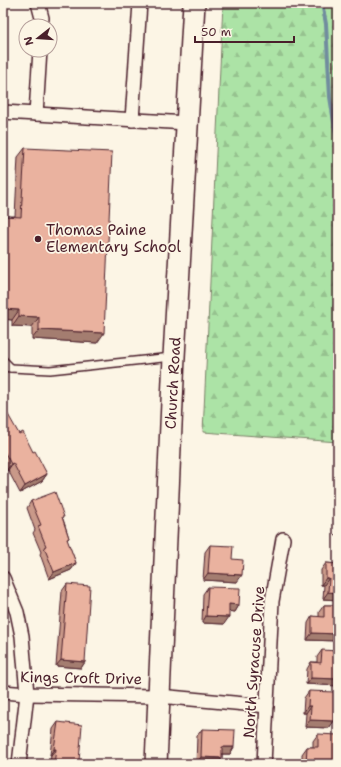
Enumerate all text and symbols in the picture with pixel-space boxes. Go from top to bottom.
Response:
north arrow [18,18,58,58]
scale bar [195,18,294,44]
text: 50 m [201,24,231,40]
text: N [20,34,37,47]
place label: Thomas Paine Elementary School [46,220,182,257]
marker: Thomas Paine Elementary School [33,234,43,244]
street label: Church Road [161,336,185,430]
street label: North Syracuse Drive [239,585,269,739]
street label: Kings Croft Drive [20,667,142,689]

